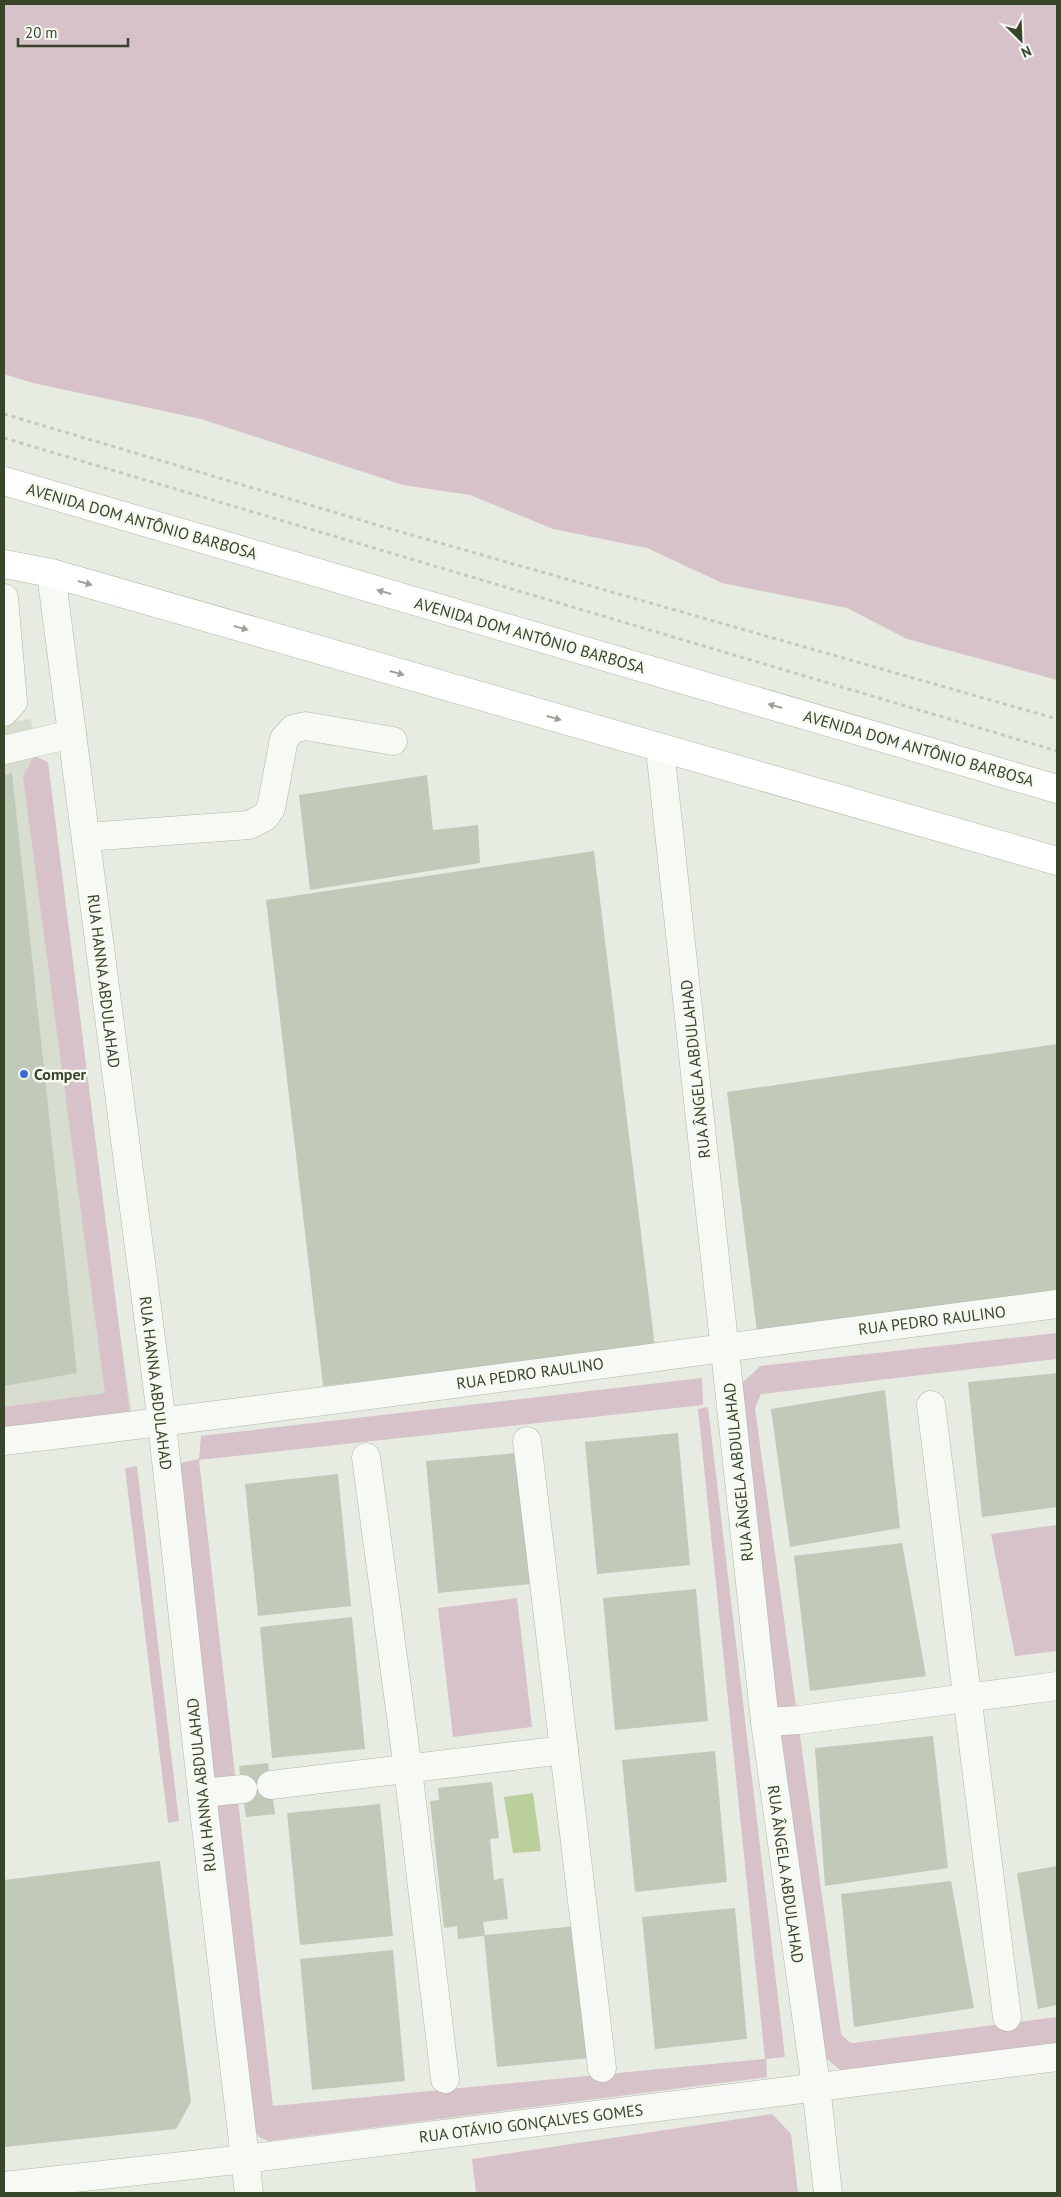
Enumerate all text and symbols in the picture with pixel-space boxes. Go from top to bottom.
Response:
scale bar [18,15,128,47]
north arrow [996,15,1046,65]
text: 20 m [25,23,58,42]
text: N [1018,42,1034,62]
street label: AVENIDA DOM ANTÔNIO BARBOSA [24,478,260,564]
one-way arrow [78,580,93,588]
one-way arrow [377,588,392,596]
street label: AVENIDA DOM ANTÔNIO BARBOSA [412,592,648,678]
one-way arrow [234,625,249,633]
one-way arrow [390,670,405,678]
one-way arrow [768,702,783,710]
street label: AVENIDA DOM ANTÔNIO BARBOSA [801,705,1037,791]
one-way arrow [546,714,561,722]
street label: RUA HANNA ABDULAHAD [83,893,125,1069]
street label: RUA ÂNGELA ABDULAHAD [676,979,714,1159]
place label: Comper [34,1064,87,1084]
marker: Comper [18,1068,30,1080]
street label: RUA HANNA ABDULAHAD [135,1295,177,1471]
street label: RUA PEDRO RAULINO [857,1301,1007,1339]
street label: RUA PEDRO RAULINO [455,1353,605,1393]
street label: RUA ÂNGELA ABDULAHAD [719,1382,757,1562]
street label: RUA HANNA ABDULAHAD [182,1697,220,1873]
street label: RUA ÂNGELA ABDULAHAD [764,1784,808,1964]
street label: RUA OTÁVIO GONÇALVES GOMES [418,2099,644,2147]

